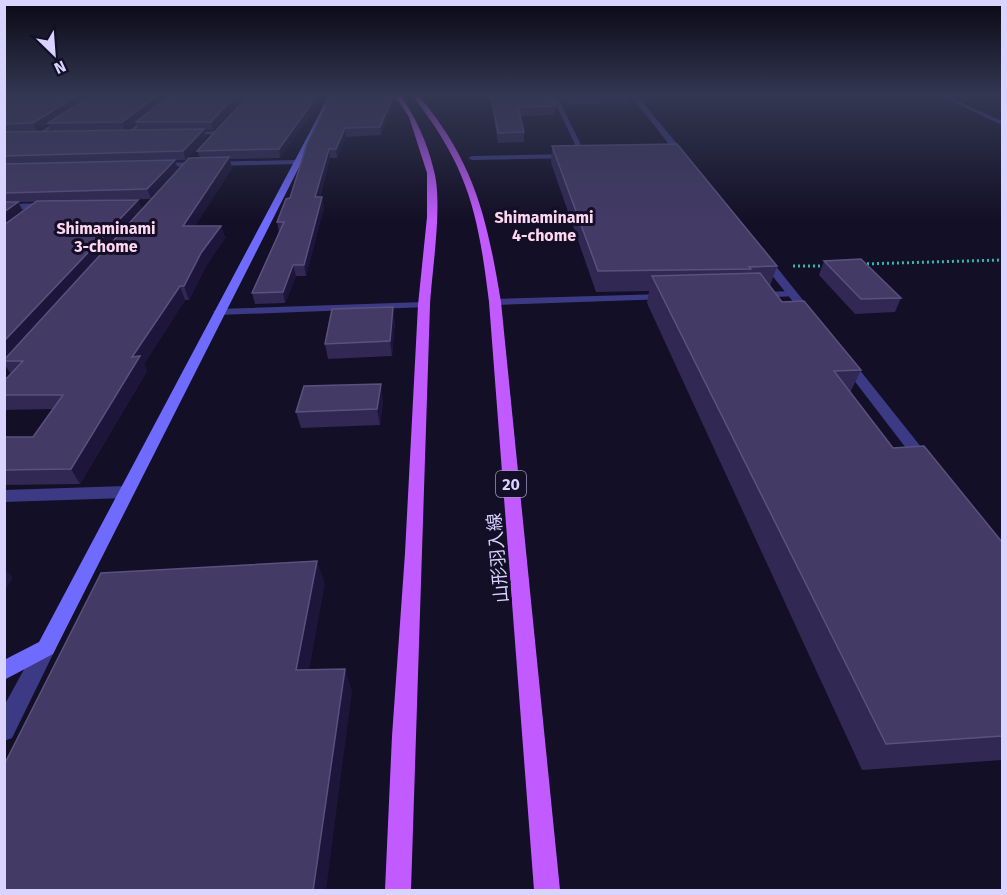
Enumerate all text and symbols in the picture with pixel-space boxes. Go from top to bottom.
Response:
north arrow [24,24,84,84]
text: N [51,56,69,78]
district label: Shimaminami 4-chome [494,208,594,245]
district label: Shimaminami 3-chome [56,219,156,256]
road number: 20 [496,471,526,497]
street label: 山形羽入線 [483,512,513,604]

